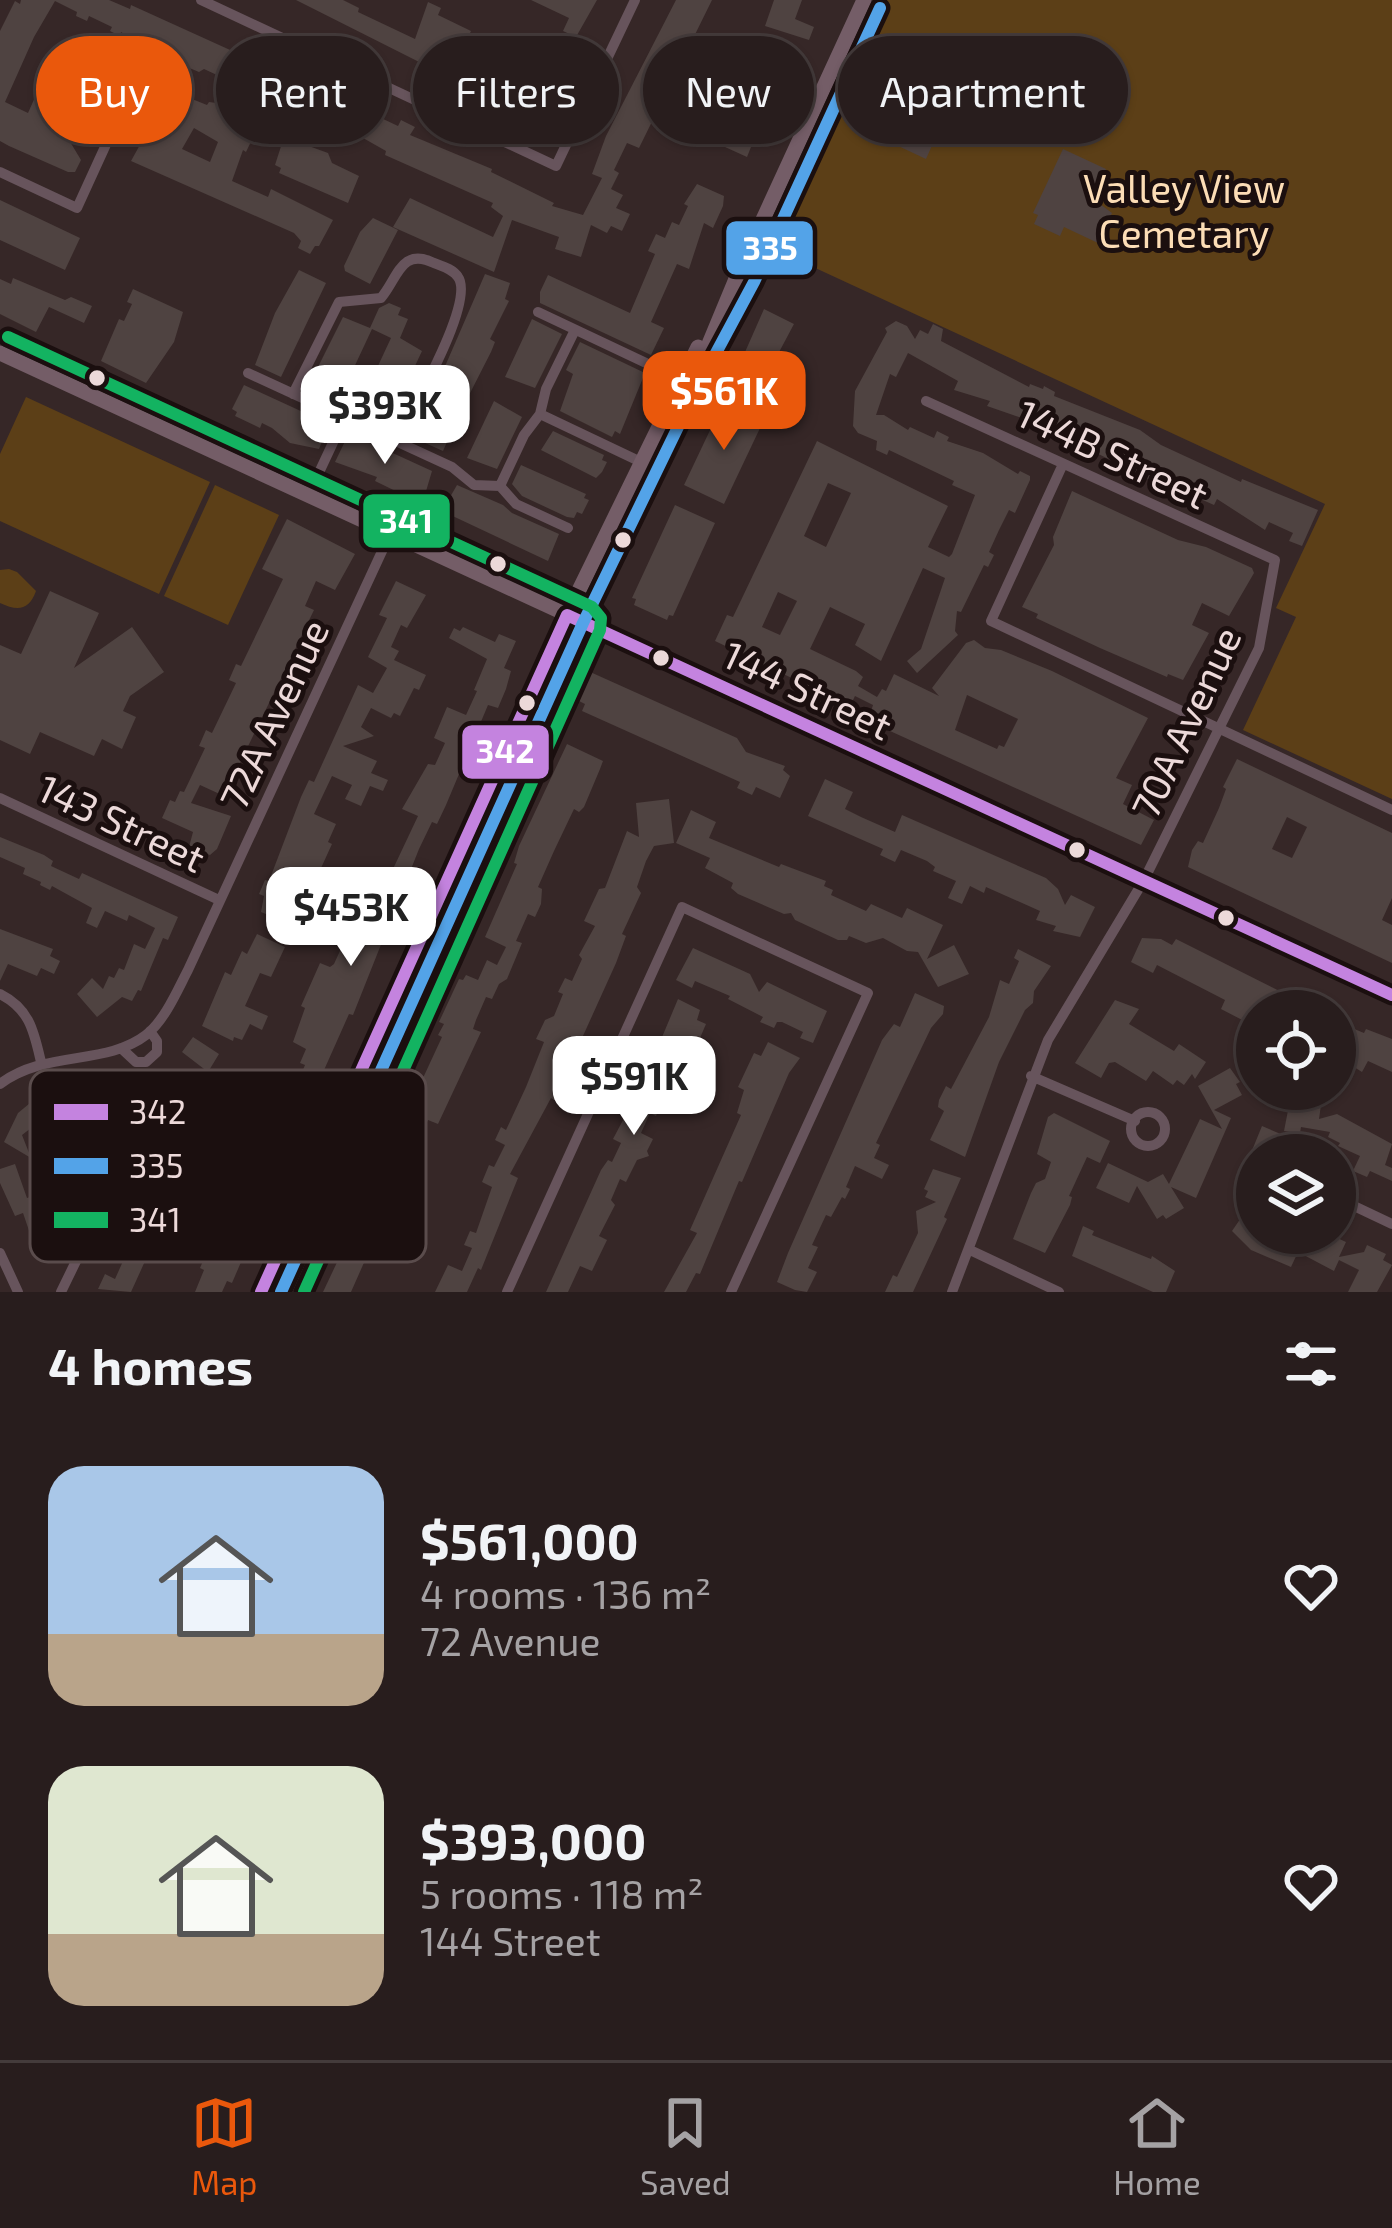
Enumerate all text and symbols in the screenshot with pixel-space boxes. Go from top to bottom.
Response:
chip: Buy [36,36,192,144]
chip: Rent [216,36,389,144]
chip: Filters [413,36,619,144]
chip: New [643,36,814,144]
chip: Apartment [838,36,1128,144]
park label: Valley View Cemetary [1083,164,1285,256]
line badge: 335 [724,219,815,277]
text: 335 [742,227,798,267]
pin: $561K [640,351,808,453]
pin: $393K [301,365,469,467]
text: $561K [670,366,778,413]
unlabelled marker [86,367,108,389]
text: $393K [328,380,442,427]
street label: 144B Street [1010,388,1216,518]
line badge: 341 [361,492,452,550]
text: 341 [379,500,433,540]
unlabelled marker [612,529,634,551]
unlabelled marker [487,553,509,575]
street label: 72A Avenue [209,612,337,816]
street label: 70A Avenue [1120,619,1250,825]
street label: 144 Street [716,630,900,748]
unlabelled marker [650,647,672,669]
unlabelled marker [516,692,538,714]
line badge: 342 [460,723,551,781]
text: 342 [476,730,534,770]
street label: 143 Street [31,763,213,881]
unlabelled marker [1066,839,1088,861]
pin: $453K [267,867,435,969]
text: $453K [293,882,409,929]
unlabelled marker [1215,907,1237,929]
map controls [1236,990,1356,1254]
button: locate [1236,990,1356,1110]
pin: $591K [550,1036,718,1138]
text: $591K [580,1051,688,1098]
legend [30,1070,426,1262]
text: 342 [129,1091,186,1131]
button: layers [1236,1134,1356,1254]
text: 335 [129,1145,183,1185]
text: 341 [129,1199,181,1239]
icon: filters [1278,1331,1344,1397]
text: 4 homes [48,1334,253,1395]
text: $561,000 [420,1509,639,1570]
icon: home [144,1514,288,1658]
icon: heart [1278,1553,1344,1619]
text: 4 rooms · 136 m² [420,1570,711,1617]
text: 72 Avenue [420,1617,600,1664]
text: $393,000 [420,1809,646,1870]
icon: home [144,1814,288,1958]
icon: heart [1278,1853,1344,1919]
text: 5 rooms · 118 m² [420,1870,703,1917]
text: 144 Street [420,1917,601,1964]
tab: Map [191,2090,258,2202]
tab: Saved [640,2090,731,2202]
tab: Home [1113,2090,1201,2202]

